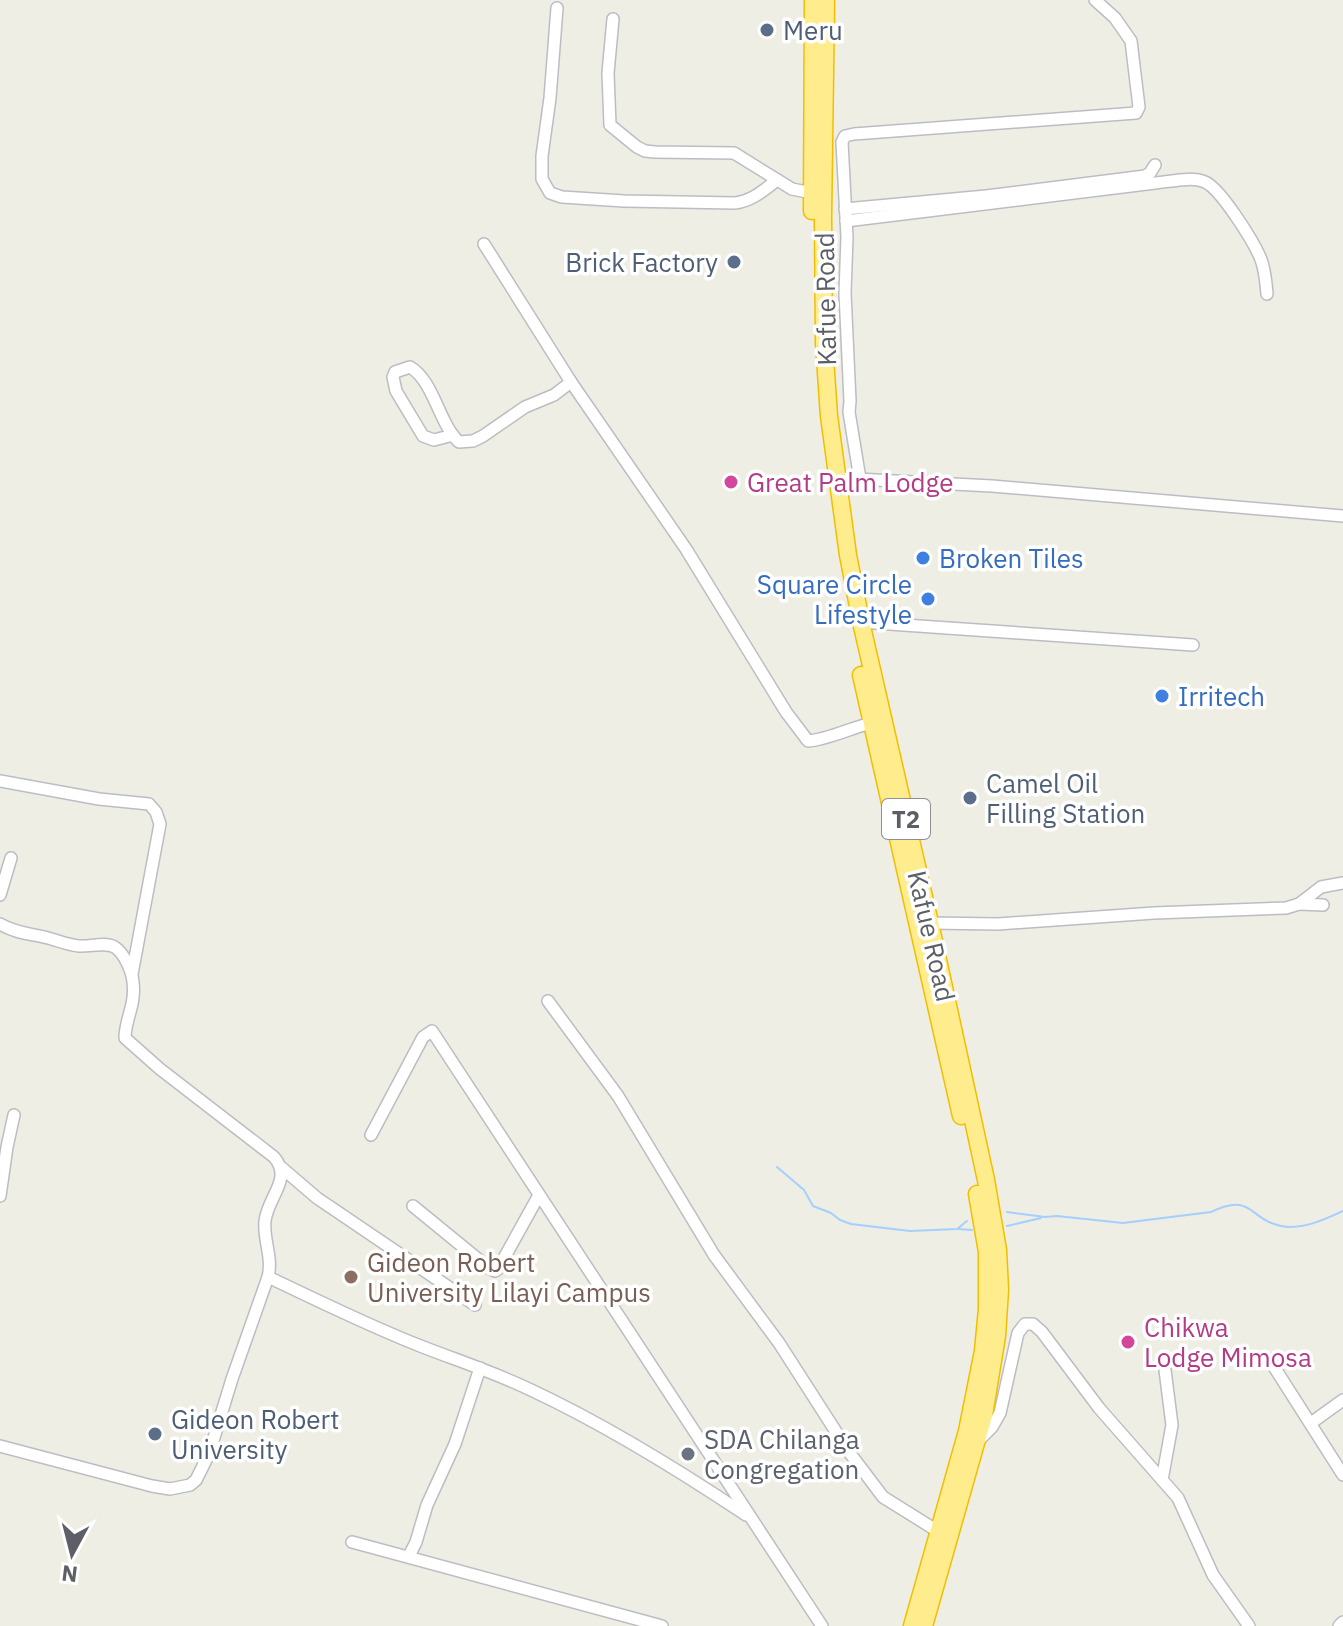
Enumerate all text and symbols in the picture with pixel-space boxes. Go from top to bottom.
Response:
place label: Meru [783,13,843,47]
marker: Meru [758,21,776,39]
street label: Kafue Road [807,232,843,366]
place label: Brick Factory [565,245,718,279]
marker: Brick Factory [725,253,743,271]
place label: Great Palm Lodge [747,465,953,499]
marker: Great Palm Lodge [722,473,740,491]
place label: Broken Tiles [939,541,1084,575]
marker: Broken Tiles [914,549,932,567]
place label: Square Circle Lifestyle [757,567,912,631]
marker: Square Circle Lifestyle [919,590,937,608]
place label: Irritech [1178,679,1265,713]
marker: Irritech [1153,687,1171,705]
place label: Camel Oil Filling Station [986,766,1145,830]
marker: Camel Oil Filling Station [961,789,979,807]
road number: T2 [882,799,930,839]
street label: Kafue Road [900,867,964,1005]
place label: Gideon Robert University Lilayi Campus [367,1245,651,1309]
marker: Gideon Robert University Lilayi Campus [342,1268,360,1286]
place label: Chikwa Lodge Mimosa [1144,1310,1312,1374]
marker: Chikwa Lodge Mimosa [1119,1333,1137,1351]
place label: Gideon Robert University [171,1402,339,1466]
place label: SDA Chilanga Congregation [704,1422,860,1486]
marker: Gideon Robert University [146,1425,164,1443]
marker: SDA Chilanga Congregation [679,1445,697,1463]
north arrow [32,1514,112,1594]
text: N [60,1559,79,1590]

